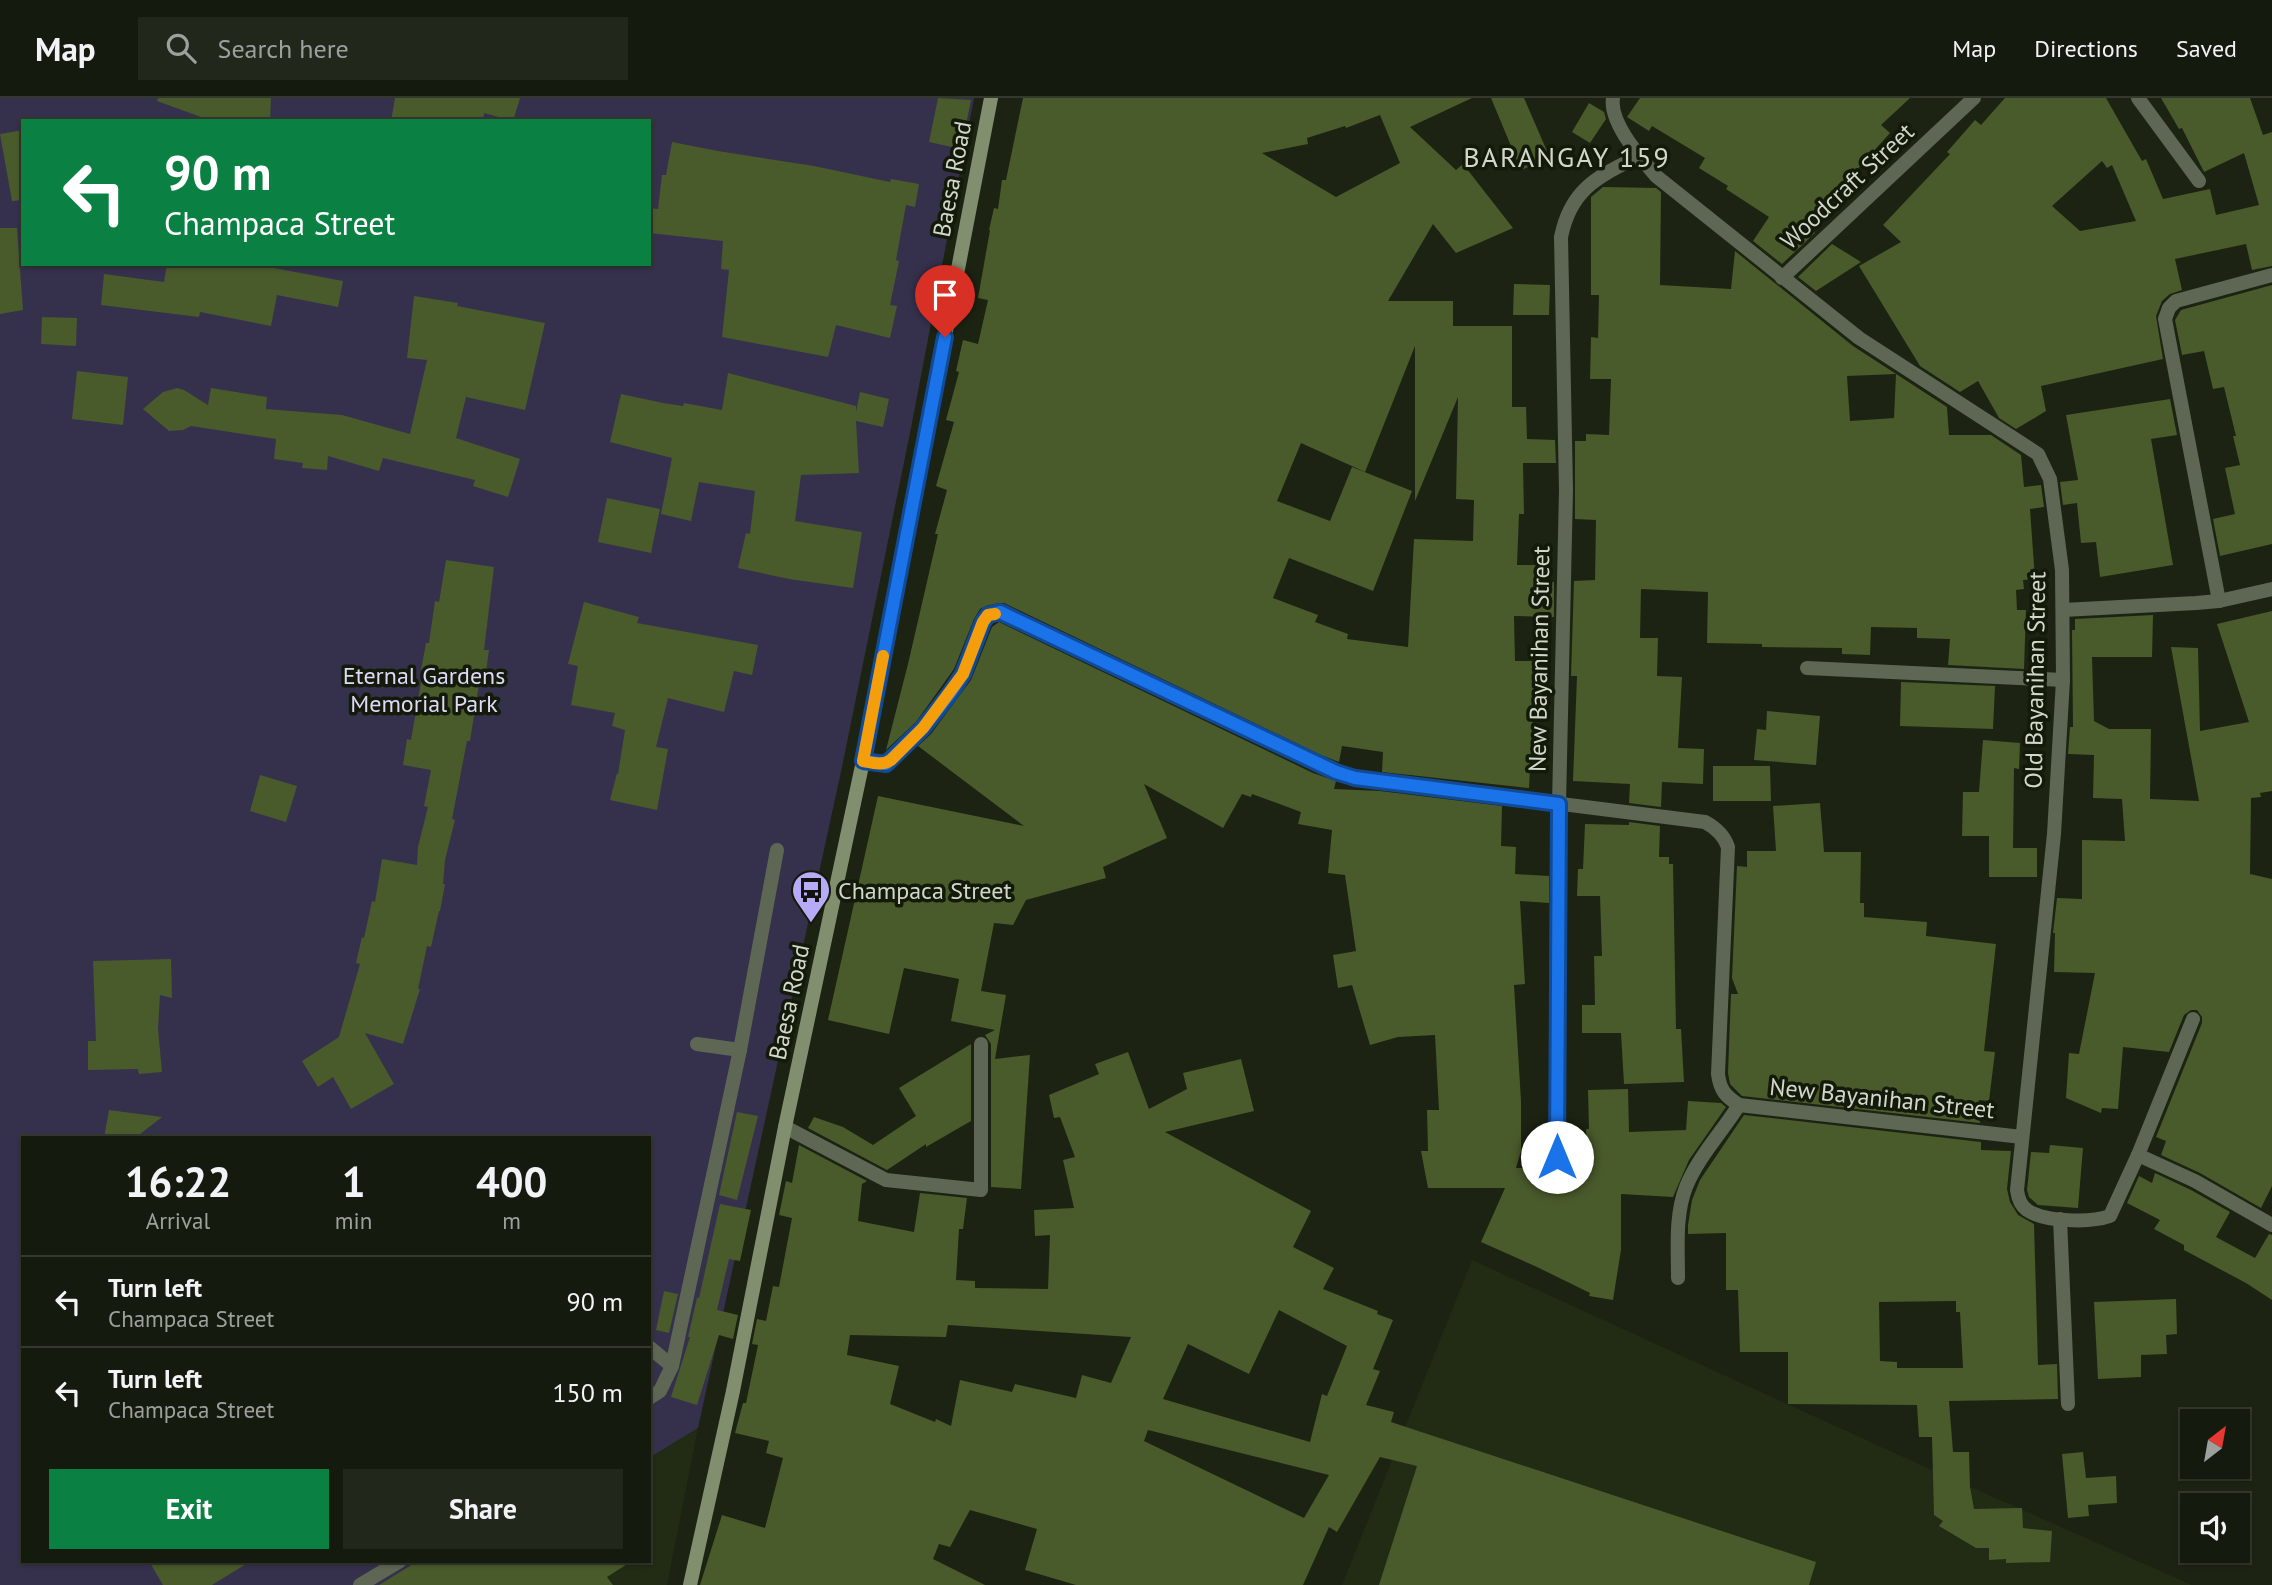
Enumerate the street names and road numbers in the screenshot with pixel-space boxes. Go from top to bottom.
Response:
street label: Woodcraft Street [1774,116,1920,256]
street label: Baesa Road [926,118,978,240]
street label: New Bayanihan Street [1522,546,1556,772]
street label: Old Bayanihan Street [2018,571,2052,789]
street label: Baesa Road [762,941,816,1063]
street label: New Bayanihan Street [1768,1071,1996,1125]

